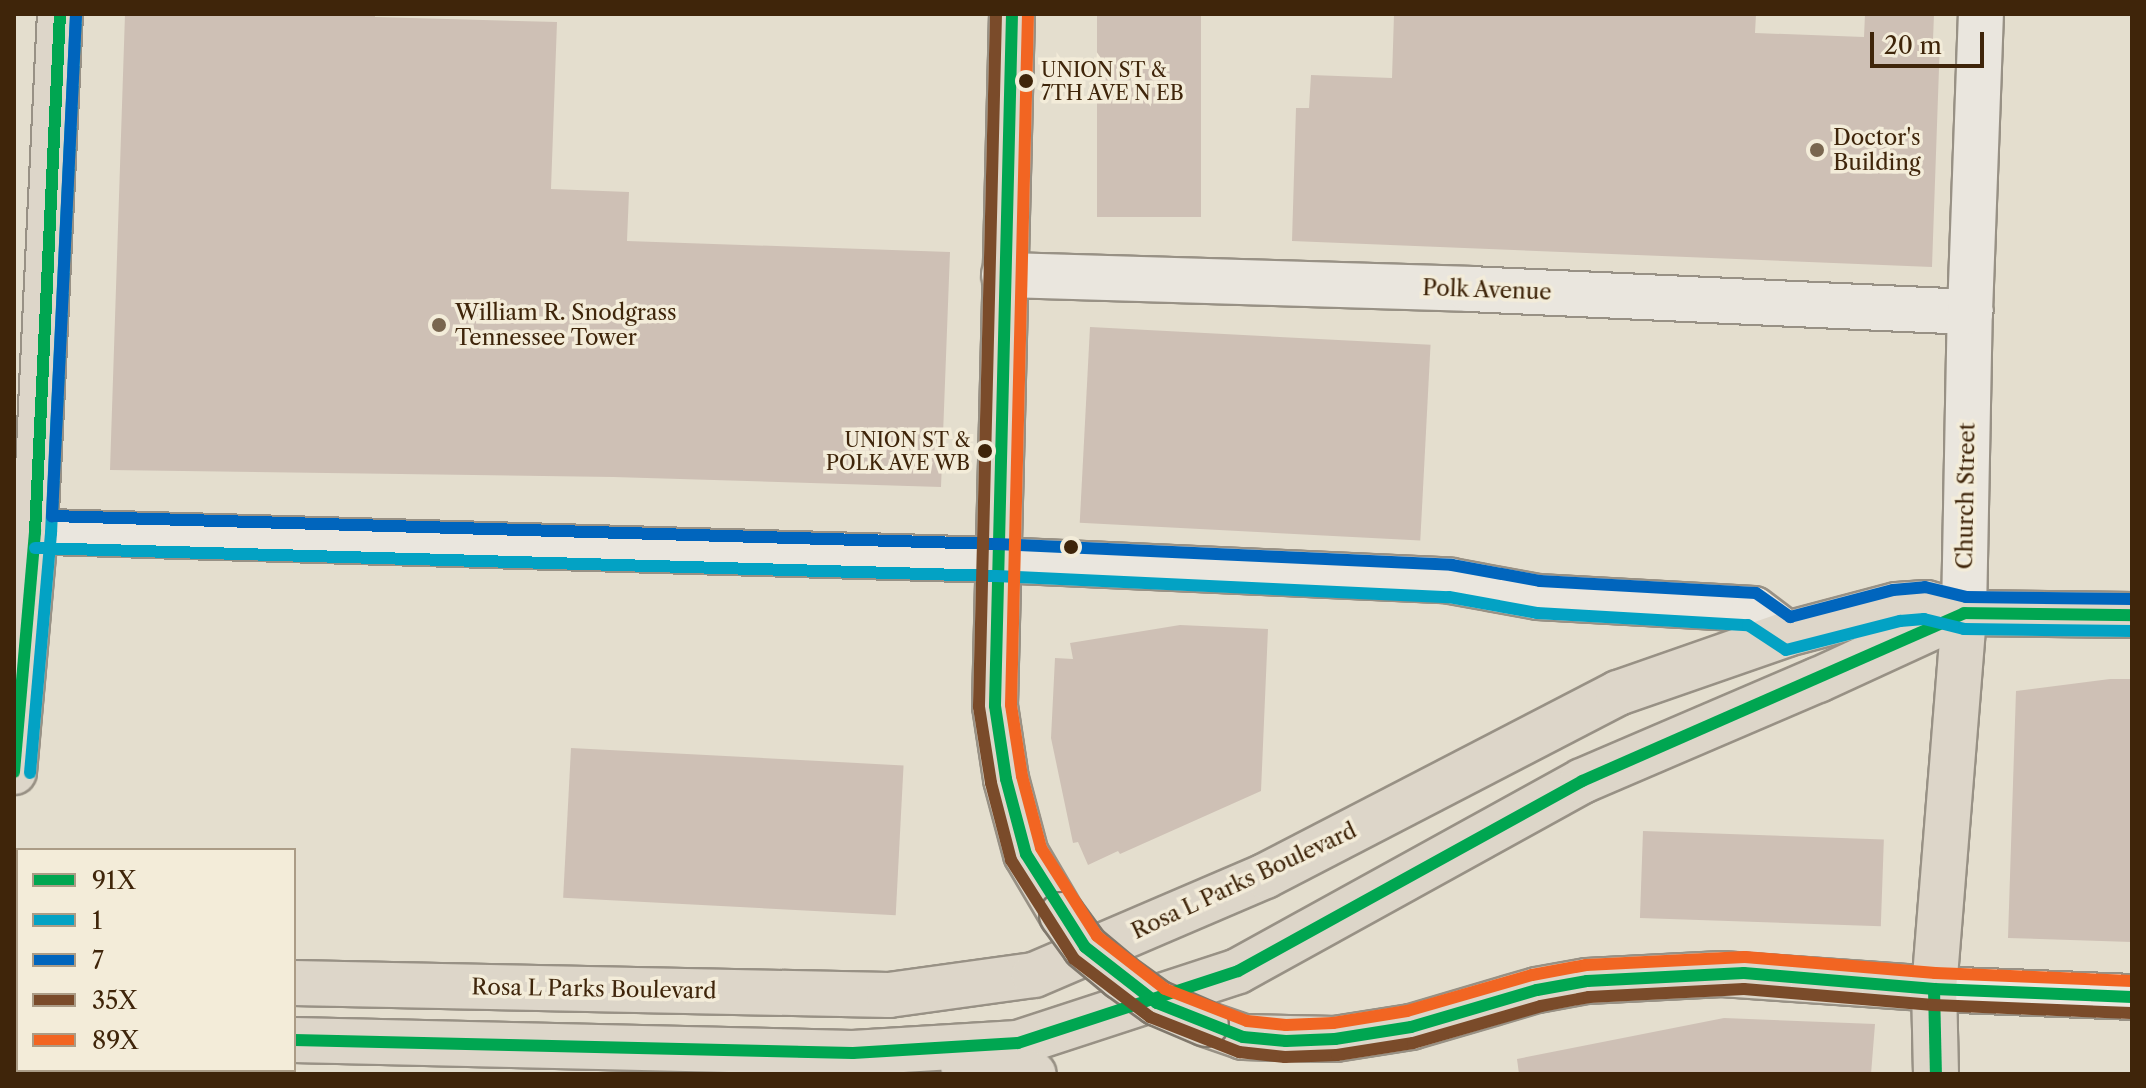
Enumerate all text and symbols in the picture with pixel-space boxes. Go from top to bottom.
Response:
scale bar [1874,16,1988,66]
text: 20 m [1884,31,1942,60]
place label: UNION ST & 7TH AVE N EB [1041,58,1185,105]
marker: UNION ST & 7TH AVE N EB [1018,73,1034,89]
place label: Doctor's Building [1833,124,1921,176]
marker: Doctor's Building [1808,141,1826,159]
street label: Polk Avenue [1421,275,1553,305]
place label: William R. Snodgrass Tennessee Tower [455,299,677,350]
marker: William R. Snodgrass Tennessee Tower [430,316,448,334]
street label: Church Street [1952,422,1980,570]
place label: UNION ST & POLK AVE WB [824,428,970,475]
marker: UNION ST & POLK AVE WB [977,443,993,459]
unlabelled marker [1063,539,1079,555]
street label: Rosa L Parks Boulevard [1127,817,1361,945]
legend [16,848,296,1072]
text: 91X [92,866,136,895]
text: 1 [92,906,102,935]
text: 7 [92,946,104,975]
street label: Rosa L Parks Boulevard [471,974,717,1004]
text: 35X [92,986,137,1015]
text: 89X [92,1026,139,1055]

